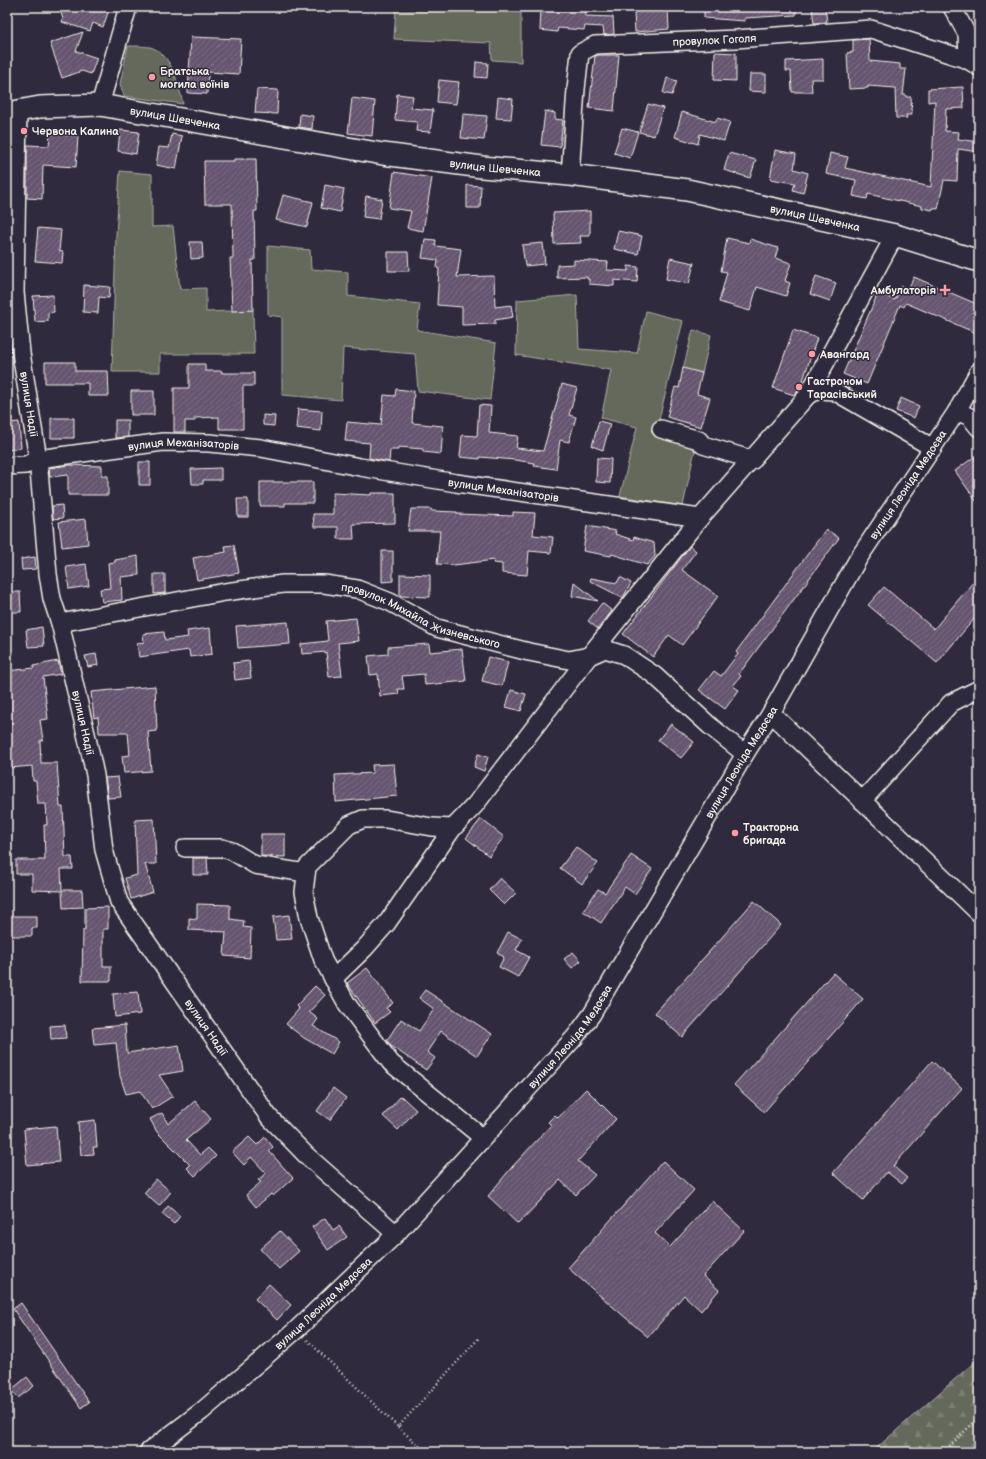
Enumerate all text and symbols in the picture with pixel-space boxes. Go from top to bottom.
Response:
street label: провулок Гоголя [672,31,757,48]
place label: Братська могила воїнів [160,65,229,91]
marker: Братська могила воїнів [147,72,157,82]
street label: вулиця Шевченка [129,104,222,132]
place label: Червона Калина [32,125,119,138]
marker: Червона Калина [19,126,29,136]
street label: вулиця Шевченка [449,156,542,179]
street label: вулиця Шевченка [769,202,862,234]
place label: Амбулаторія [870,284,936,297]
marker: Амбулаторія [939,284,951,296]
place label: Авангард [819,348,869,361]
marker: Авангард [807,349,817,359]
street label: вулиця Надії [18,371,41,438]
place label: Гастроном Тарасівський [807,375,877,401]
marker: Гастроном Тарасівський [794,382,804,392]
street label: вулиця Леоніда Медоєва [867,427,949,542]
street label: вулиця Механізаторів [127,436,240,453]
street label: вулиця Механізаторів [447,475,560,504]
street label: провулок Михайла Жизневського [340,580,502,651]
street label: вулиця Надії [70,689,97,756]
street label: вулиця Леоніда Медоєва [702,703,780,820]
place label: Тракторна бригада [743,821,799,847]
marker: Тракторна бригада [730,828,740,838]
street label: вулиця Леоніда Медоєва [525,982,615,1091]
street label: вулиця Надії [182,997,231,1058]
street label: вулиця Леоніда Медоєва [272,1254,375,1352]

